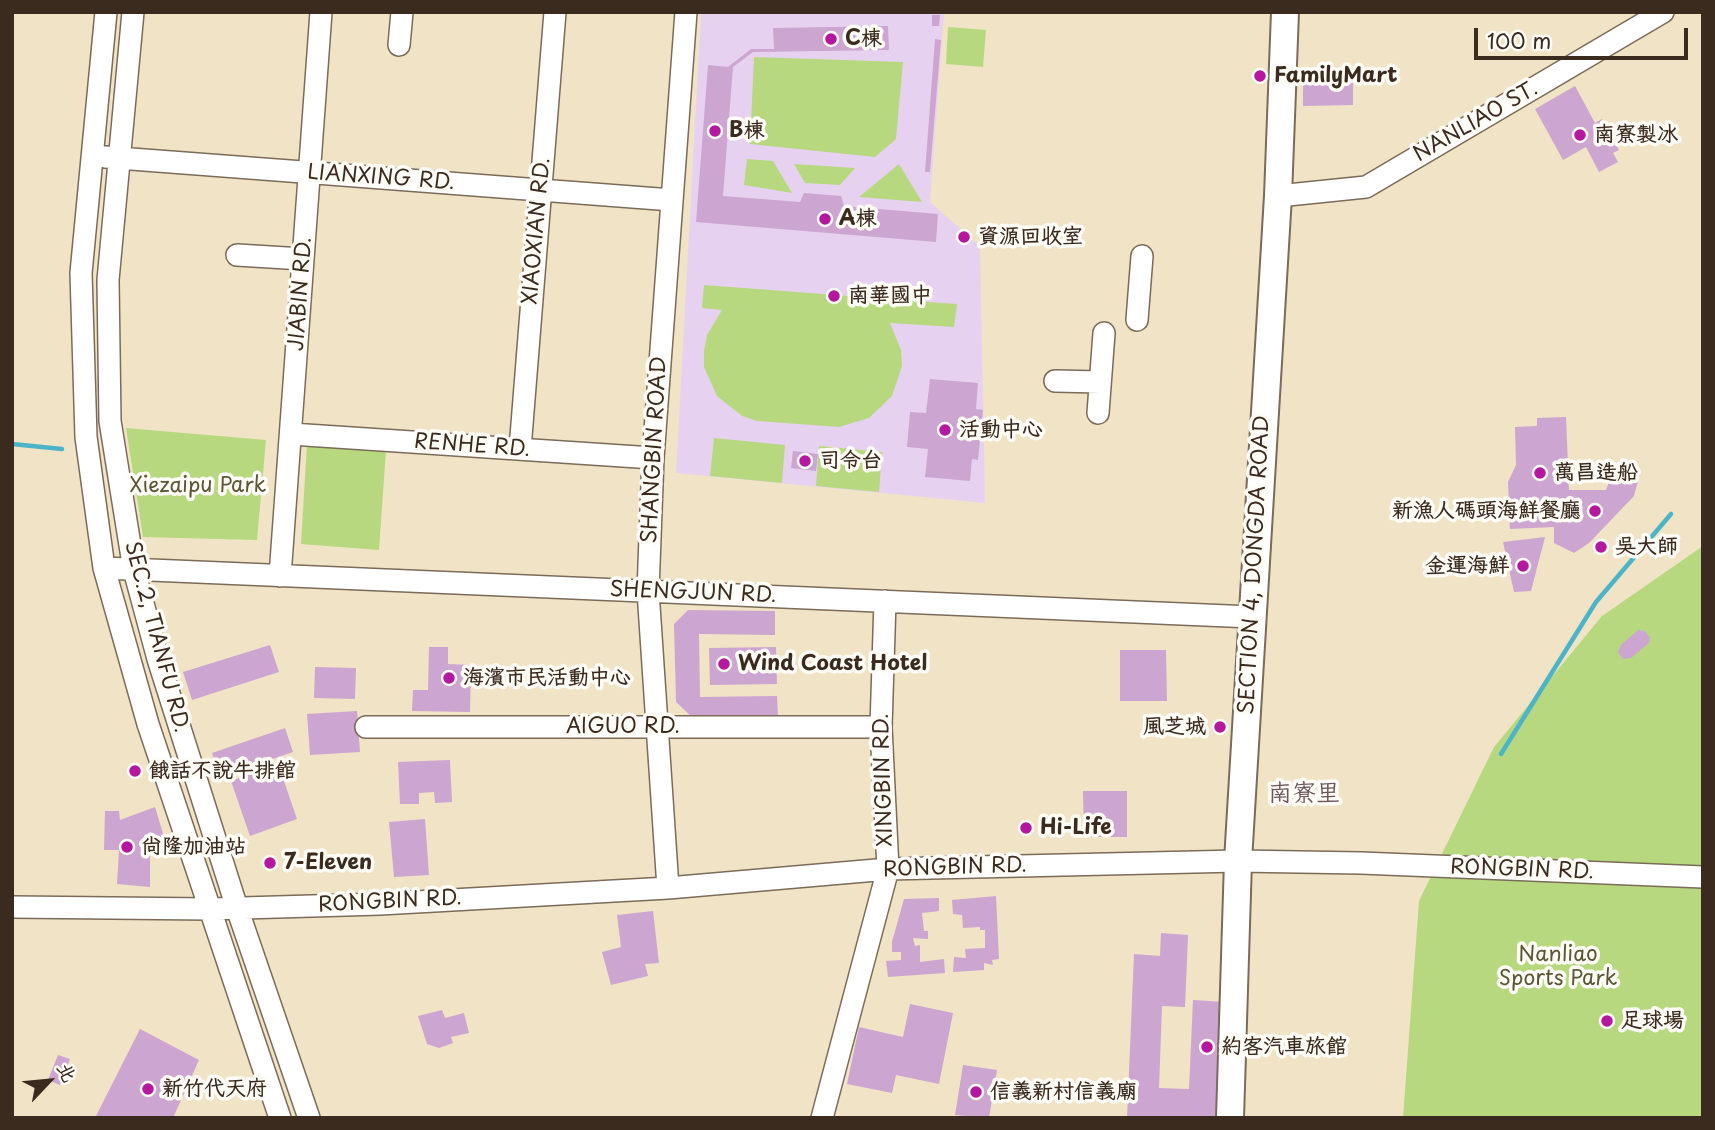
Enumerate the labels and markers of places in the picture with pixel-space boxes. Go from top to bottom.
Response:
place label: C棟 [845,26,882,52]
marker: C棟 [823,31,839,47]
place label: FamilyMart [1274,63,1397,89]
marker: FamilyMart [1252,68,1268,84]
place label: B棟 [729,118,764,144]
place label: 南寮製冰 [1594,122,1678,148]
marker: B棟 [707,123,723,139]
marker: 南寮製冰 [1572,127,1588,143]
place label: A棟 [839,206,877,232]
marker: A棟 [817,211,833,227]
place label: 資源回收室 [978,224,1083,250]
marker: 資源回收室 [956,229,972,245]
place label: 南華國中 [848,283,932,309]
marker: 南華國中 [826,288,842,304]
place label: 活動中心 [959,417,1043,443]
marker: 活動中心 [937,422,953,438]
place label: 司令台 [819,448,882,474]
marker: 司令台 [797,453,813,469]
place label: 萬昌造船 [1554,460,1638,486]
marker: 萬昌造船 [1532,465,1548,481]
place label: 新漁人碼頭海鮮餐廳 [1392,498,1581,524]
marker: 新漁人碼頭海鮮餐廳 [1587,503,1603,519]
place label: 吳大師 [1615,534,1678,560]
marker: 吳大師 [1593,539,1609,555]
place label: 金運海鮮 [1425,553,1509,579]
marker: 金運海鮮 [1515,558,1531,574]
place label: Wind Coast Hotel [738,651,927,677]
marker: Wind Coast Hotel [716,656,732,672]
place label: 海濱市民活動中心 [463,665,631,691]
marker: 海濱市民活動中心 [441,670,457,686]
place label: 風芝城 [1143,714,1206,740]
marker: 風芝城 [1212,719,1228,735]
place label: 餓話不說牛排館 [149,758,296,784]
marker: 餓話不說牛排館 [127,763,143,779]
place label: Hi-Life [1040,815,1112,841]
marker: Hi-Life [1018,820,1034,836]
place label: 尚隆加油站 [141,834,246,860]
marker: 尚隆加油站 [119,839,135,855]
place label: 7-Eleven [284,850,372,876]
marker: 7-Eleven [262,855,278,871]
place label: 足球場 [1621,1008,1684,1034]
marker: 足球場 [1599,1013,1615,1029]
place label: 約客汽車旅館 [1221,1034,1347,1060]
marker: 約客汽車旅館 [1199,1039,1215,1055]
place label: 新竹代天府 [162,1076,267,1102]
place label: 信義新村信義廟 [990,1079,1137,1105]
marker: 新竹代天府 [140,1081,156,1097]
marker: 信義新村信義廟 [968,1084,984,1100]

